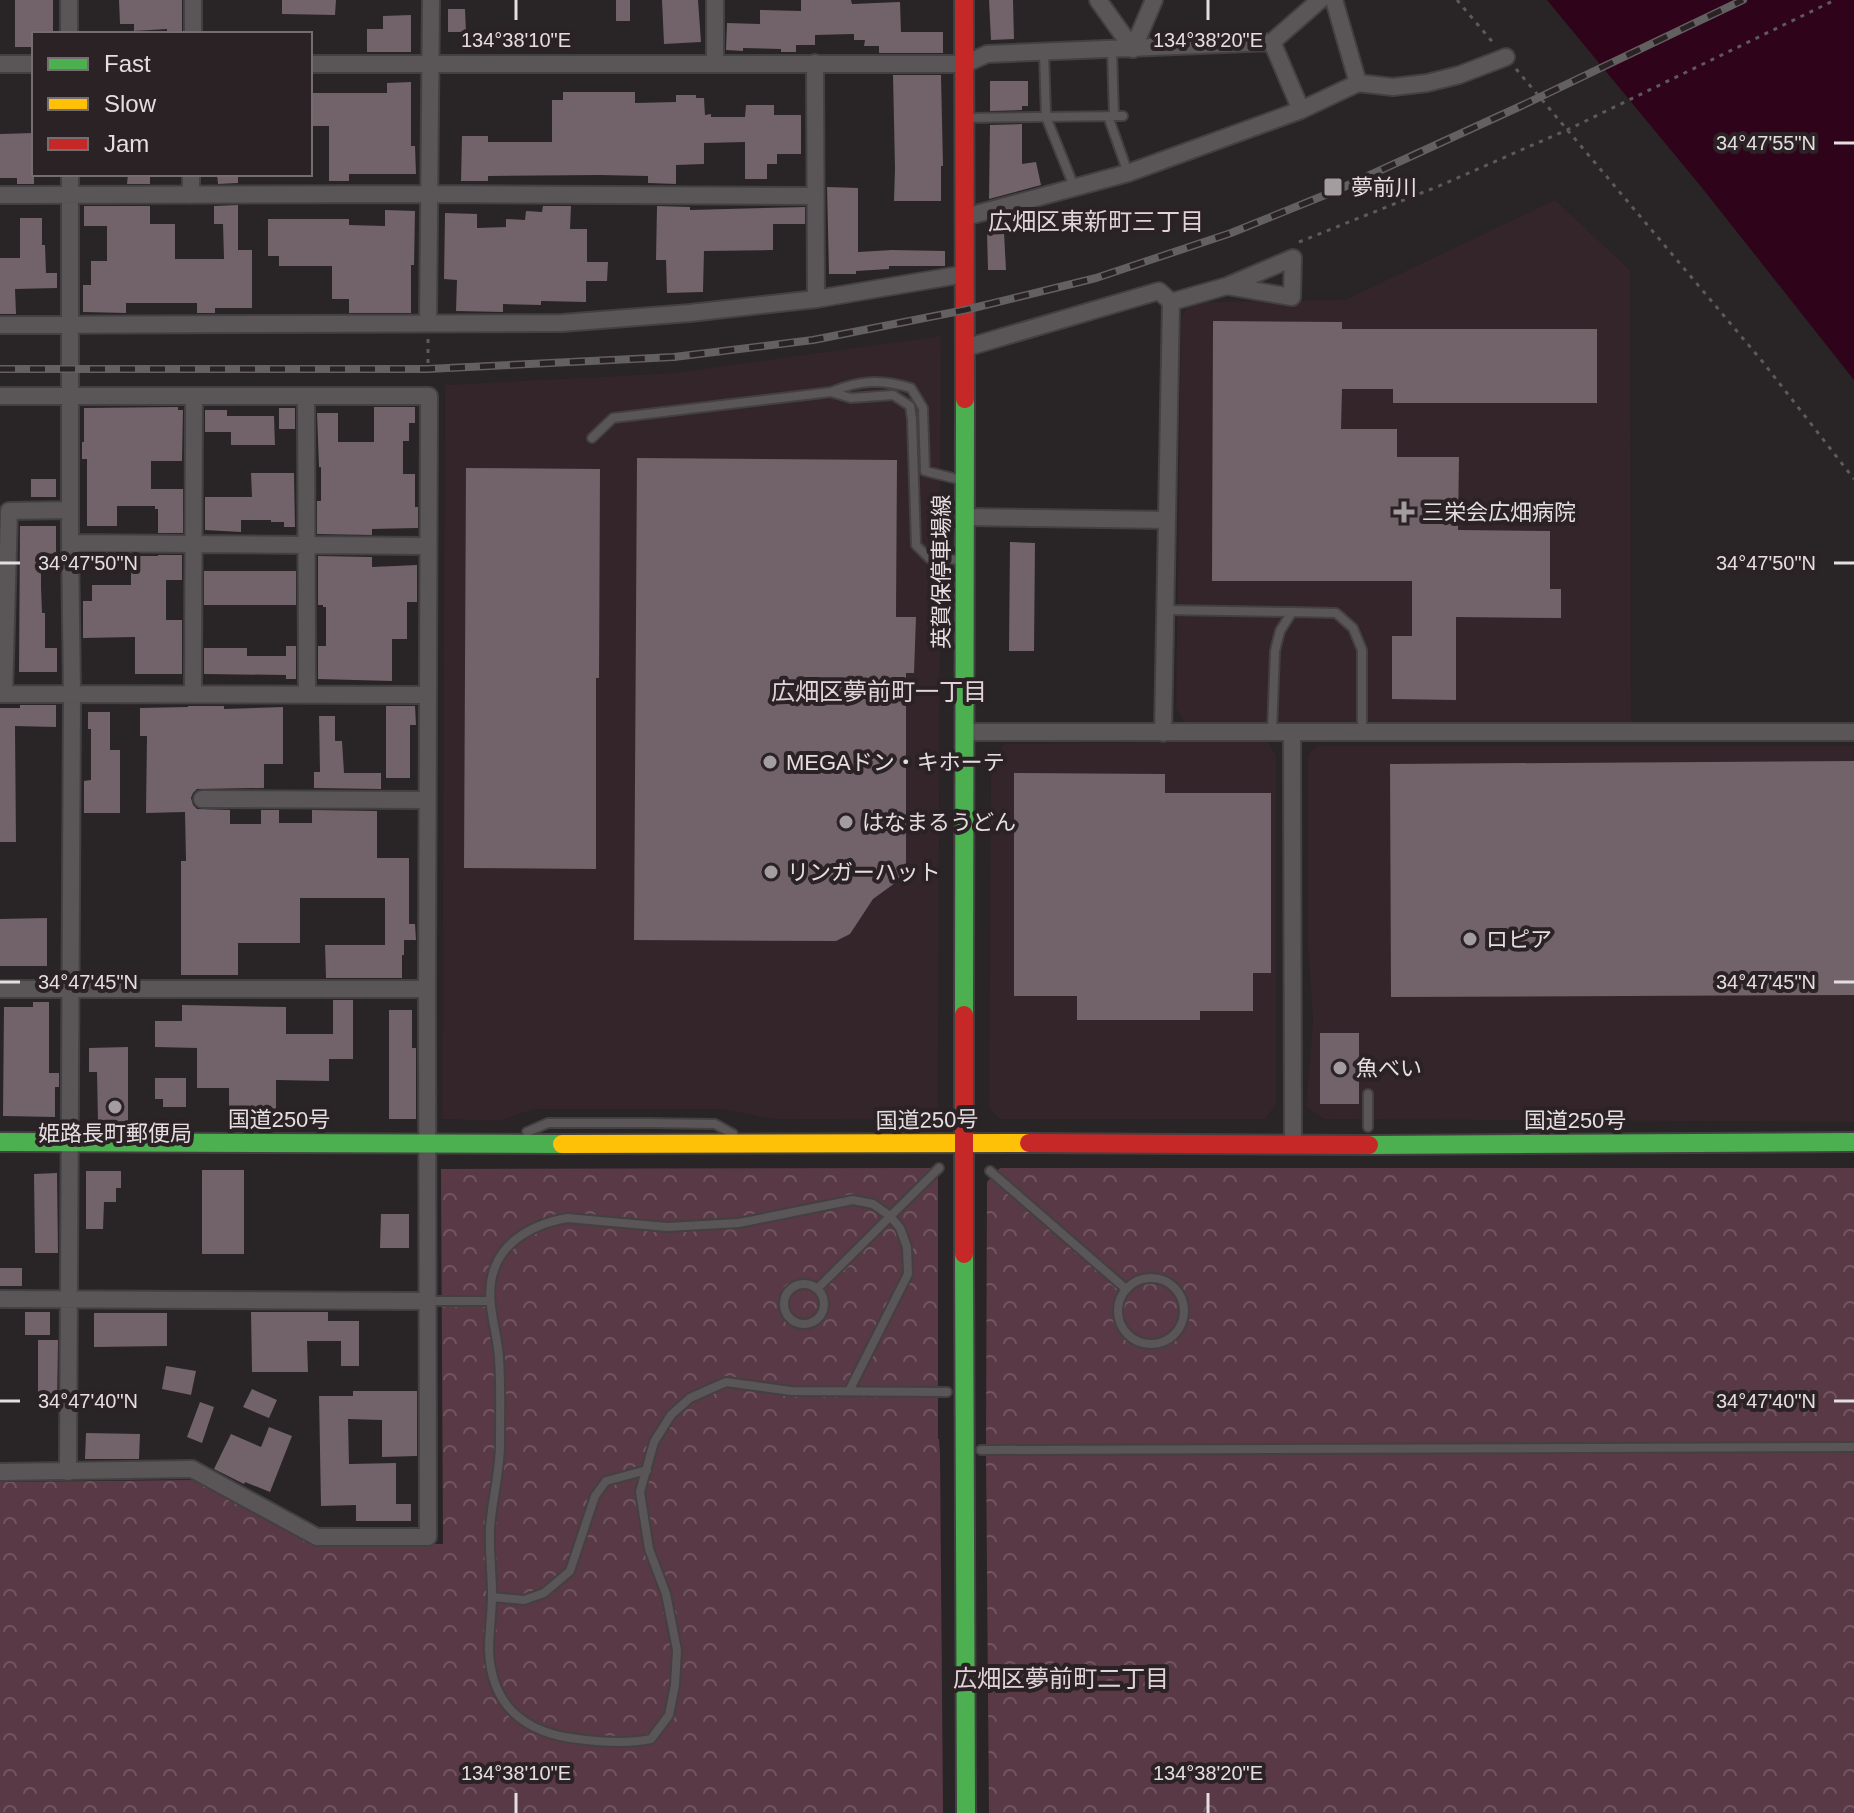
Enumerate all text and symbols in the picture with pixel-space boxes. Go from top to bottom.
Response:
text: 134°38'10"E [461,29,571,51]
text: 134°38'20"E [1153,29,1263,51]
legend [32,32,312,176]
text: Fast [104,50,151,77]
text: Slow [104,90,157,117]
text: Jam [104,130,149,157]
text: 34°47'55"N [1716,132,1816,154]
place label: 夢前川 [1351,175,1417,200]
marker: 夢前川 [1322,176,1344,198]
district label: 広畑区東新町三丁目 [988,208,1204,235]
street label: 英賀保停車場線 [929,495,954,649]
place label: 三栄会広畑病院 [1422,500,1576,525]
marker: 三栄会広畑病院 [1393,501,1415,523]
text: 34°47'50"N [38,552,138,574]
text: 34°47'50"N [1716,552,1816,574]
district label: 広畑区夢前町一丁目 [771,678,987,705]
place label: MEGAドン・キホーテ [786,750,1005,775]
marker: MEGAドン・キホーテ [761,753,779,771]
place label: はなまるうどん [862,810,1016,835]
marker: はなまるうどん [837,813,855,831]
place label: リンガーハット [787,860,941,885]
marker: リンガーハット [762,863,780,881]
place label: ロピア [1486,927,1552,952]
marker: ロピア [1461,930,1479,948]
text: 34°47'45"N [38,971,138,993]
text: 34°47'45"N [1716,971,1816,993]
place label: 魚べい [1356,1056,1422,1081]
marker: 魚べい [1331,1059,1349,1077]
marker: 姫路長町郵便局 [106,1098,124,1116]
street label: 国道250号 [228,1107,330,1132]
street label: 国道250号 [875,1107,979,1133]
street label: 国道250号 [1524,1108,1626,1133]
place label: 姫路長町郵便局 [38,1121,192,1146]
text: 34°47'40"N [38,1390,138,1412]
text: 34°47'40"N [1716,1390,1816,1412]
district label: 広畑区夢前町二丁目 [953,1665,1169,1692]
text: 134°38'10"E [461,1762,571,1784]
text: 134°38'20"E [1153,1762,1263,1784]

